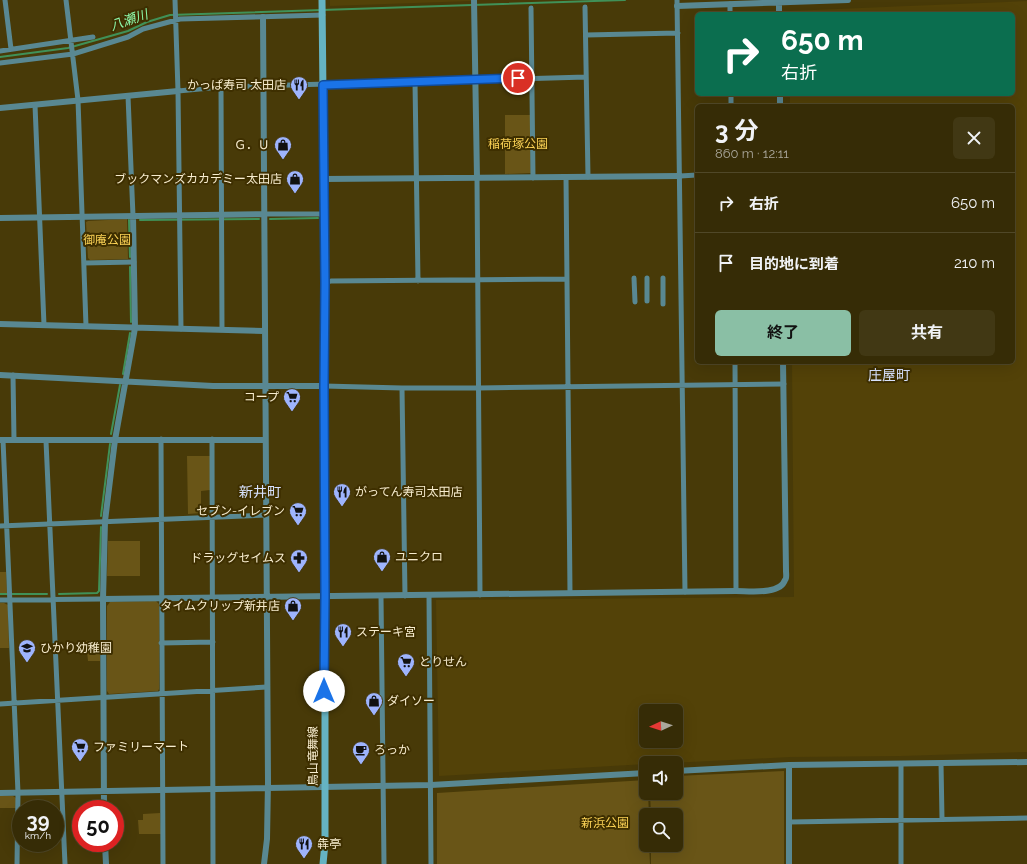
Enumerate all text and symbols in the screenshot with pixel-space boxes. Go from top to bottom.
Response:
water label: 八瀬川 [108,6,152,33]
text: 650 m [781,24,864,57]
icon: right [715,28,767,80]
pin [501,61,535,95]
text: 右折 [781,62,817,83]
icon: arrive [507,67,529,89]
restaurant icon: かっぱ寿司 太田店 [289,75,309,100]
place label: かっぱ寿司 太田店 [187,78,286,92]
text: 3 分 [715,116,758,145]
button: close [953,117,995,159]
shop icon: Ｇ．Ｕ [273,135,293,160]
park label: 稲荷塚公園 [488,137,548,151]
place label: Ｇ．Ｕ [234,138,270,152]
text: 860 m · 12:11 [715,146,789,161]
shop icon: ブックマンズカカデミー太田店 [285,169,305,194]
place label: ブックマンズカカデミー太田店 [114,172,282,186]
icon: right [715,192,737,214]
text: 650 m [951,194,995,212]
text: 右折 [749,195,779,213]
park label: 御庵公園 [83,233,131,247]
icon: arrive [715,252,737,274]
text: 210 m [954,254,995,272]
text: 目的地に到着 [749,255,839,273]
button: 終了 [715,310,851,356]
button: 共有 [859,310,995,356]
district label: 庄屋町 [868,367,910,383]
supermarket icon: コープ [282,387,302,412]
place label: コープ [244,390,279,404]
restaurant icon: がってん寿司太田店 [332,482,352,507]
district label: 新井町 [239,484,281,500]
place label: がってん寿司太田店 [355,485,462,499]
supermarket icon: セブン-イレブン [288,501,308,526]
place label: セブン-イレブン [196,504,285,518]
shop icon: ユニクロ [372,547,392,572]
pharmacy icon: ドラッグセイムス [289,548,309,573]
place label: ユニクロ [395,550,443,564]
place label: ドラッグセイムス [190,551,286,565]
shop icon: タイムクリップ新井店 [283,596,303,621]
place label: タイムクリップ新井店 [160,599,280,613]
restaurant icon: ステーキ宮 [333,622,353,647]
place label: ステーキ宮 [356,625,416,639]
school or university icon: ひかり幼稚園 [17,638,37,663]
place label: ひかり幼稚園 [40,641,112,655]
supermarket icon: とりせん [396,652,416,677]
place label: とりせん [419,655,467,669]
position arrow [303,670,345,712]
shop icon: ダイソー [364,691,384,716]
place label: ダイソー [387,694,435,708]
north arrow [639,704,683,748]
map controls [639,704,683,852]
street label: 鳥山竜舞線 [306,726,320,786]
supermarket icon: ファミリーマート [70,737,90,762]
place label: ファミリーマート [93,740,189,754]
cafe icon: ろっか [351,740,371,765]
place label: ろっか [374,743,410,757]
button: sound [639,756,683,800]
speed limit sign: 50 [72,800,124,852]
button: search [639,808,683,852]
text: 39 [27,809,49,833]
park label: 新浜公園 [581,816,629,830]
text: km/h [25,830,51,841]
restaurant icon: 犇亭 [294,834,314,859]
place label: 犇亭 [317,837,341,851]

